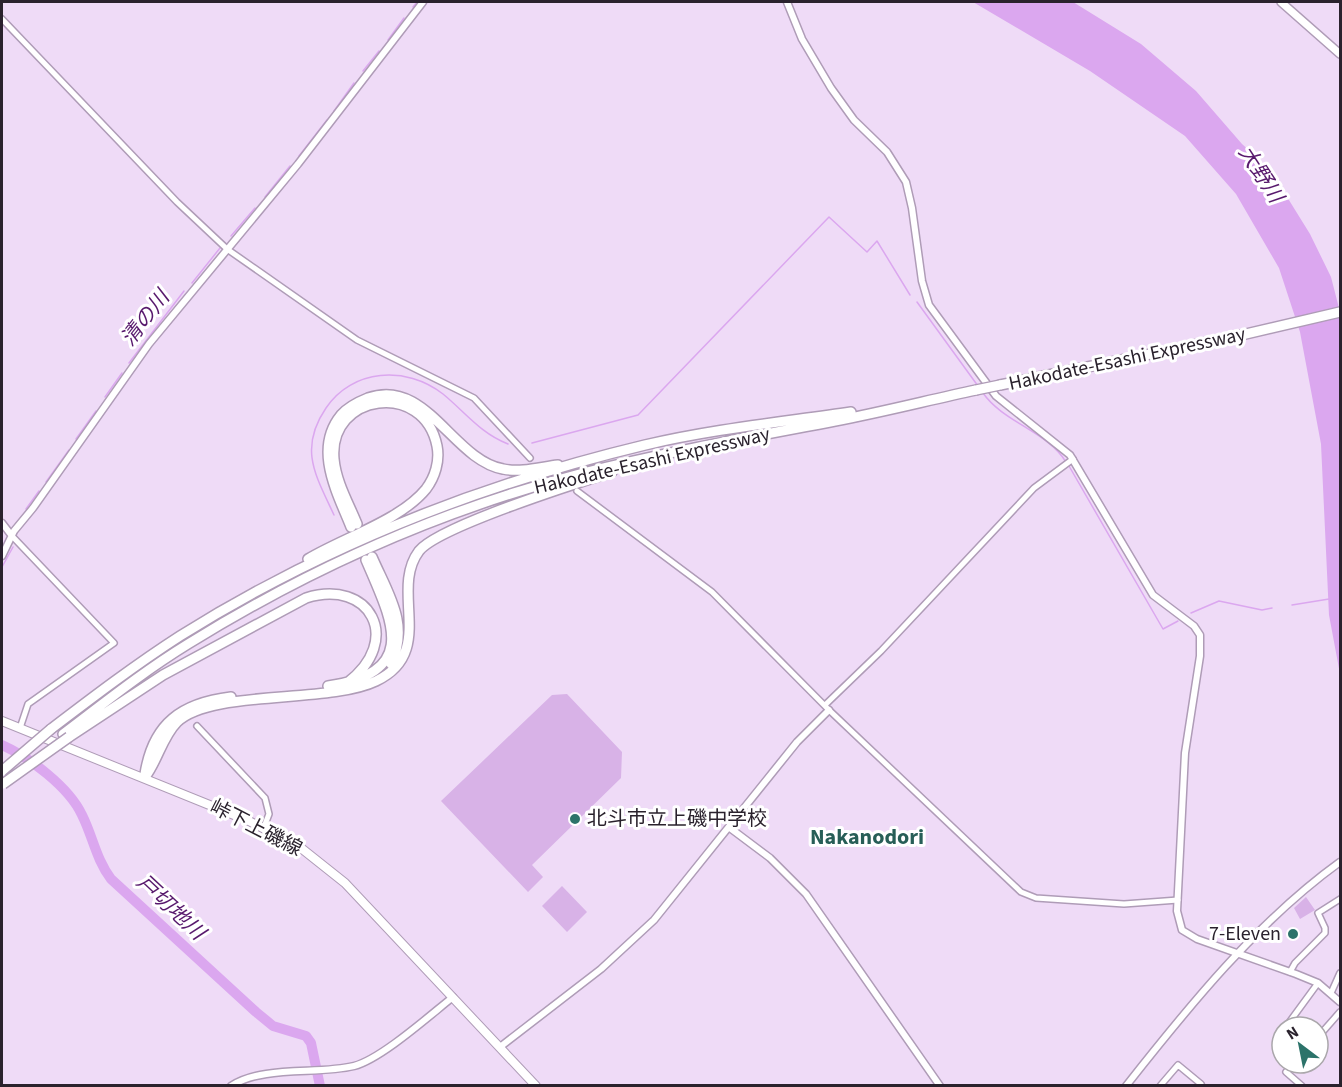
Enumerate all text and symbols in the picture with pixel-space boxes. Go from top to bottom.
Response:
water label: 大野川 [1231,139,1292,210]
water label: 清の川 [114,282,177,352]
street label: Hakodate-Esashi Expressway [1006,320,1249,398]
street label: Hakodate-Esashi Expressway [531,420,773,502]
street label: 峠下上磯線 [205,793,307,863]
place label: 北斗市立上磯中学校 [587,805,767,833]
marker: 北斗市立上磯中学校 [568,812,582,826]
district label: Nakanodori [810,821,924,853]
water label: 戸切地川 [130,867,213,948]
place label: 7-Eleven [1209,920,1281,948]
marker: 7-Eleven [1286,927,1300,941]
north arrow [1270,1015,1330,1075]
text: N [1282,1021,1303,1045]

